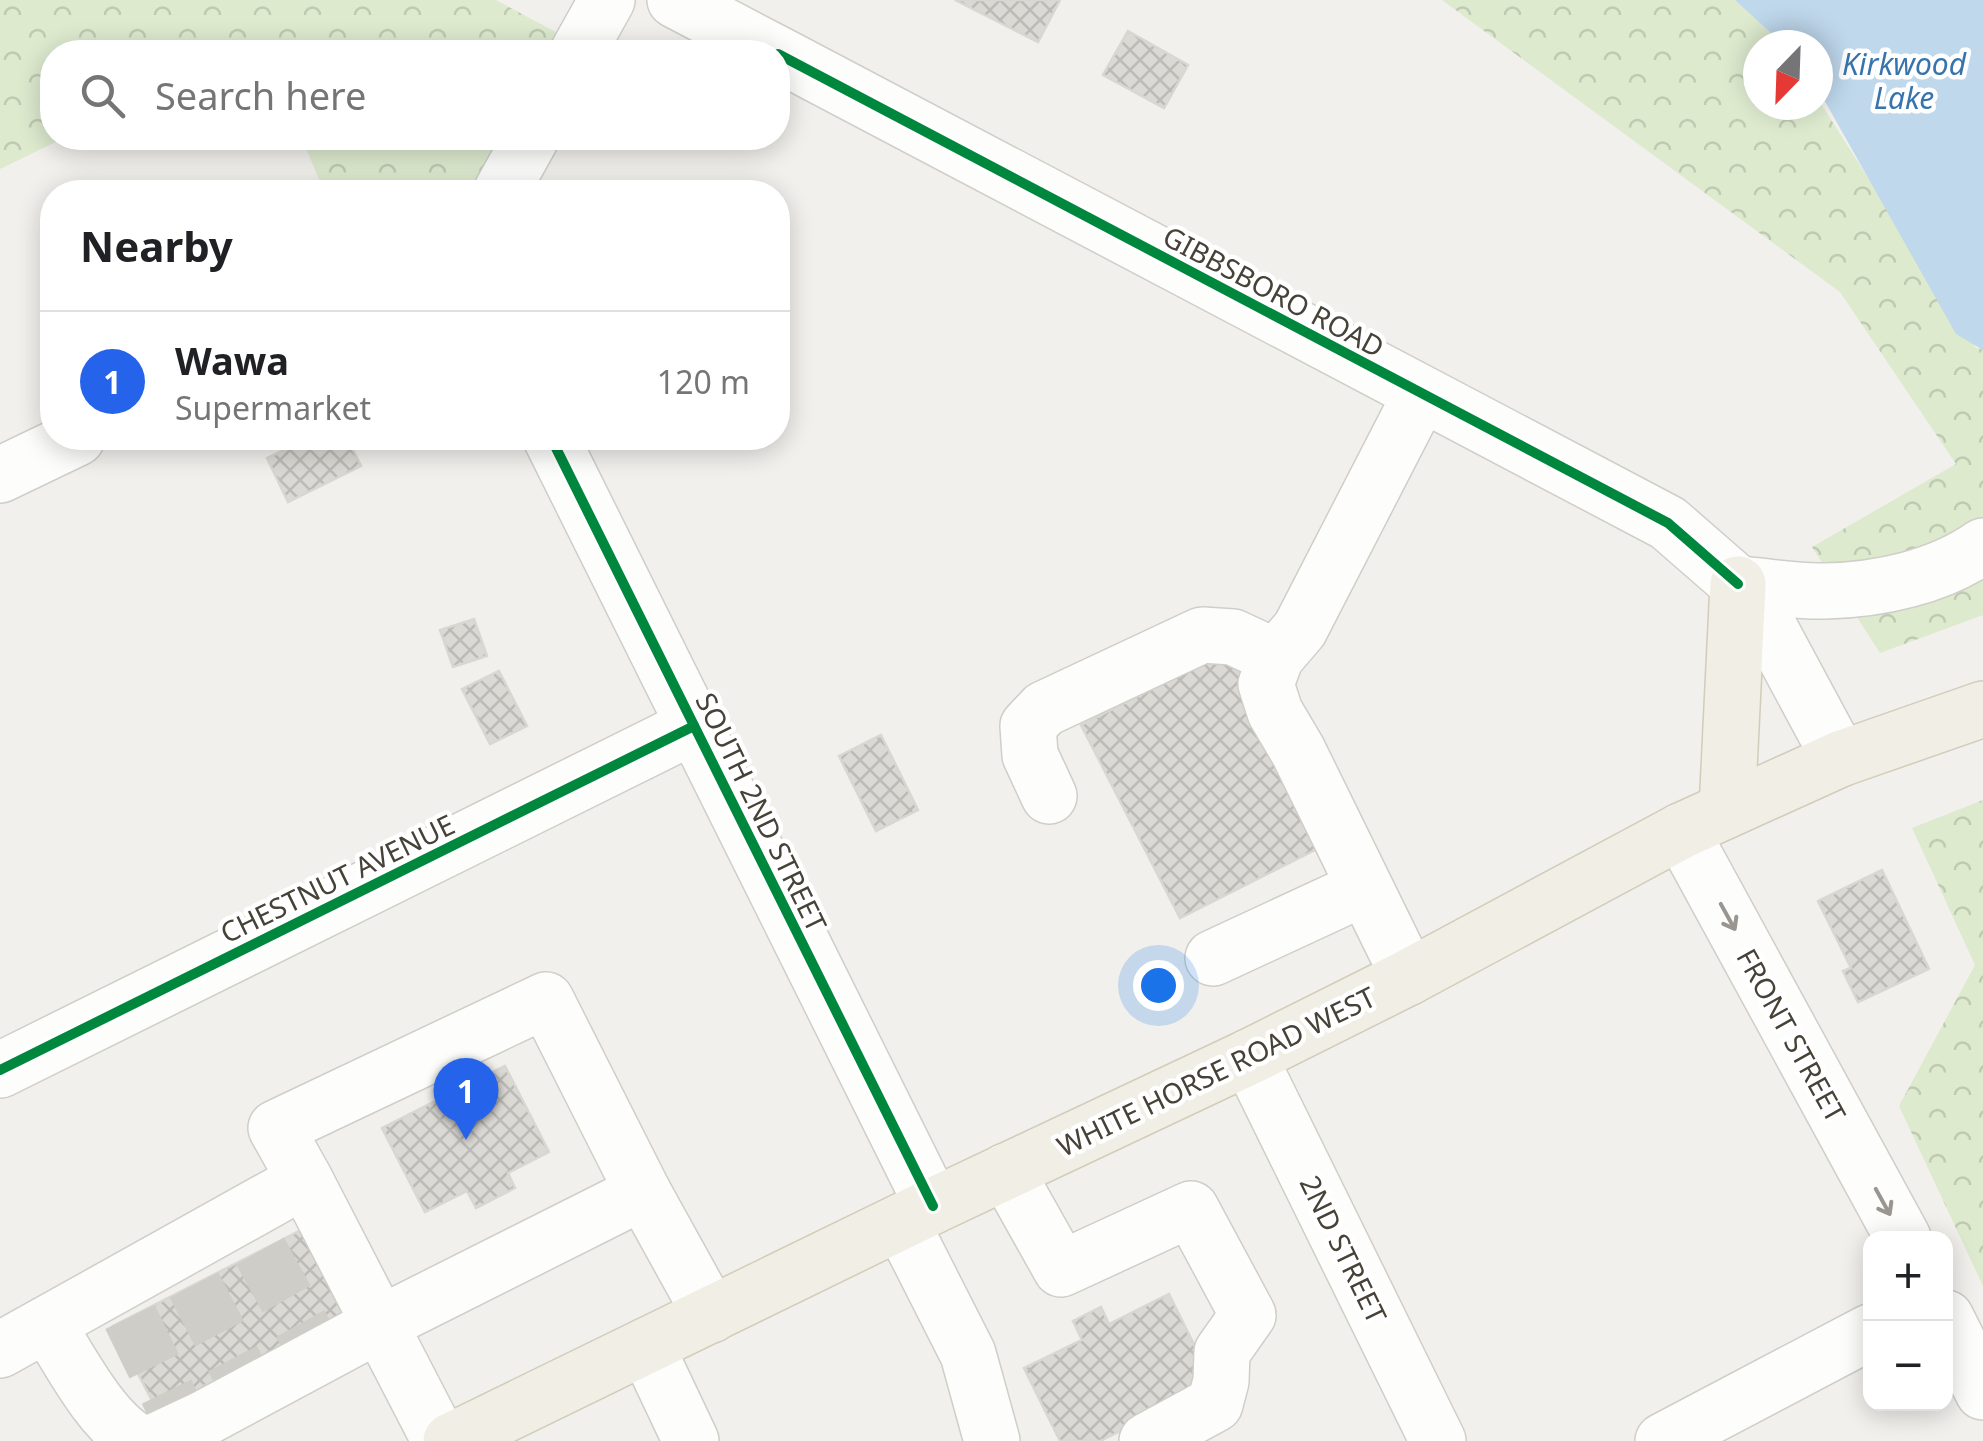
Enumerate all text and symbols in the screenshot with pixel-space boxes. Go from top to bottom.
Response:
north arrow [1743,30,1833,120]
search box [40,40,790,150]
water label: Kirkwood Lake [1842,43,1967,118]
icon: search [75,68,130,123]
text: Search here [155,69,366,121]
text: Nearby [80,217,233,274]
street label: GIBBSBORO ROAD [1157,217,1391,365]
text: Wawa [175,334,289,386]
text: 1 [103,360,122,403]
text: 120 m [657,360,750,403]
text: Supermarket [175,386,371,429]
street label: SOUTH 2ND STREET [688,686,837,938]
street label: CHESTNUT AVENUE [214,805,460,951]
one-way arrow [1719,902,1738,931]
street label: FRONT STREET [1729,941,1856,1129]
your location [1133,960,1184,1011]
street label: WHITE HORSE ROAD WEST [1050,977,1382,1165]
pin: 1 [434,1058,498,1140]
street label: 2ND STREET [1292,1169,1396,1330]
one-way arrow [1874,1187,1894,1217]
map controls [1863,1231,1953,1411]
button: + [1863,1231,1953,1321]
button: − [1863,1321,1953,1411]

